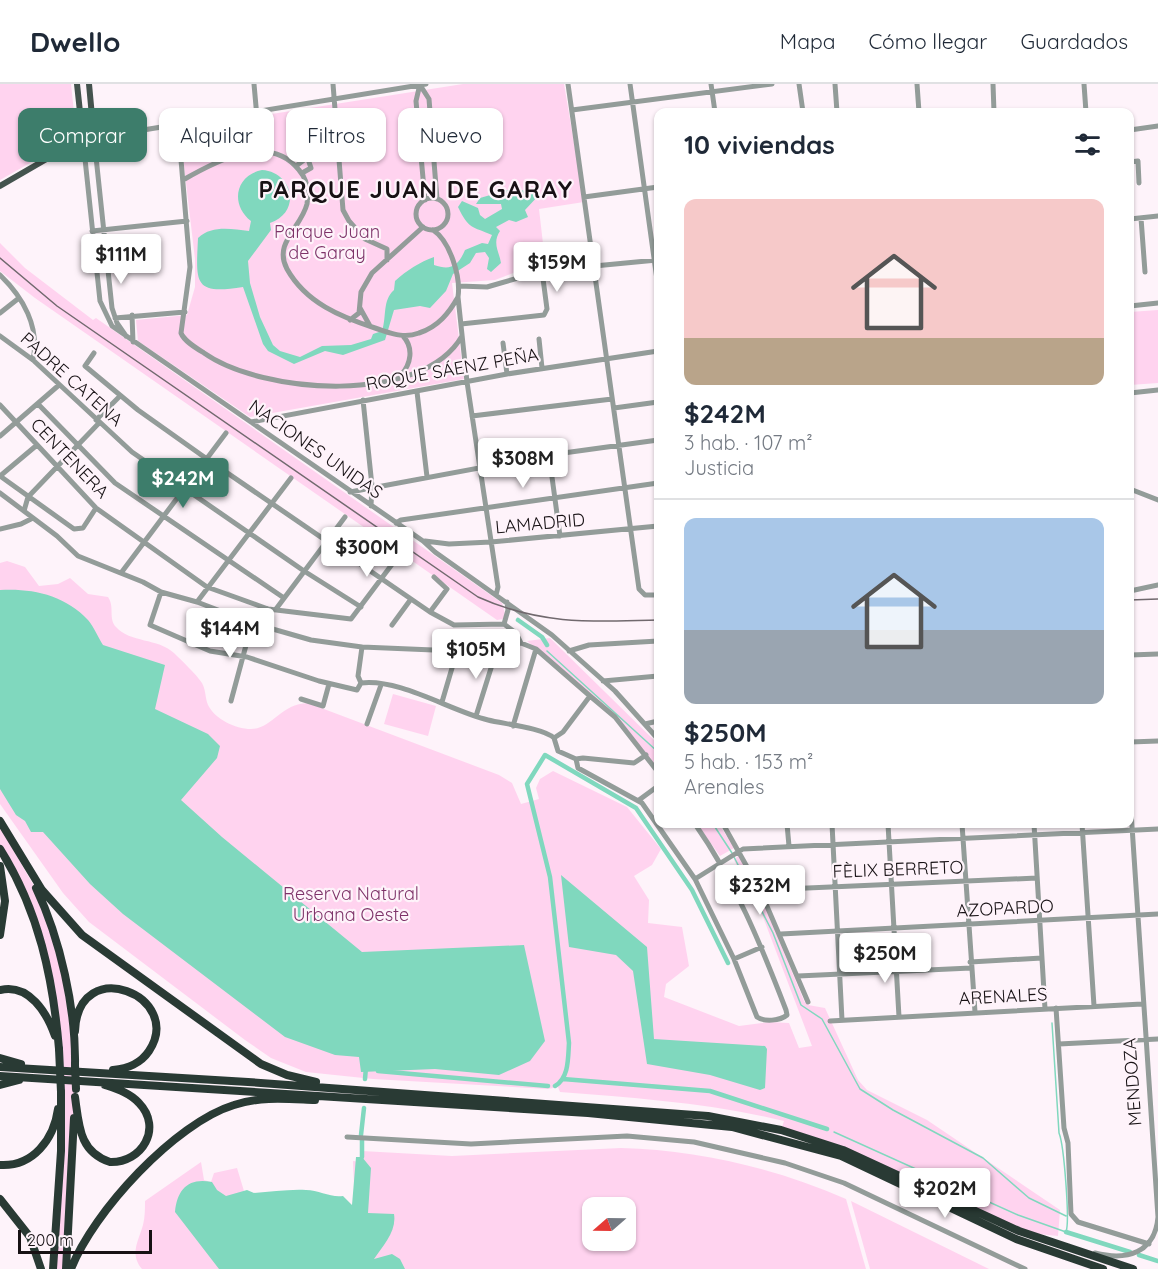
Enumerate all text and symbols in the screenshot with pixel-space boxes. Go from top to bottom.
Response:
text: Dwello [30,24,120,59]
text: Mapa [780,28,835,54]
text: Cómo llegar [868,28,987,54]
text: Guardados [1020,28,1128,54]
chip: Comprar [18,108,147,162]
chip: Alquilar [159,108,274,162]
chip: Filtros [286,108,386,162]
chip: Nuevo [398,108,503,162]
text: 10 viviendas [684,128,835,161]
icon: filters [1071,128,1104,161]
district label: PARQUE JUAN DE GARAY [259,174,573,204]
park label: Parque Juan de Garay [274,220,380,264]
pin: $111M [79,234,163,285]
icon: home [840,238,948,346]
text: $111M [95,241,147,266]
pin: $159M [515,242,599,293]
text: $159M [528,249,586,274]
street label: PADRE CATENA [16,327,128,431]
street label: ROQUE SÁENZ PEÑA [364,342,540,396]
street label: NACIONES UNIDAS [245,394,387,504]
text: $242M [684,397,766,430]
street label: CENTENERA [26,413,114,503]
text: 3 hab. · 107 m² [684,430,812,455]
pin: $308M [481,438,565,489]
text: $308M [492,445,554,470]
text: Justicia [684,455,754,480]
pin: $242M [141,458,225,509]
text: $242M [152,465,214,490]
street label: LAMADRID [494,508,586,538]
pin: $300M [325,527,409,578]
text: $300M [335,534,399,559]
icon: home [840,557,948,665]
pin: $144M [188,608,272,659]
text: $144M [200,615,260,640]
pin: $105M [434,629,518,680]
text: $105M [446,636,506,661]
text: $250M [684,716,767,749]
text: 5 hab. · 153 m² [684,749,813,774]
text: Arenales [684,774,764,799]
street label: FÈLIX BERRETO [832,855,964,883]
pin: $232M [718,865,802,916]
text: $232M [729,872,791,897]
park label: Reserva Natural Urbana Oeste [283,882,419,926]
street label: AZOPARDO [956,894,1054,922]
pin: $250M [843,933,927,984]
text: $250M [853,940,917,965]
street label: ARENALES [958,982,1048,1010]
street label: MENDOZA [1117,1037,1147,1127]
pin: $202M [903,1168,987,1219]
text: $202M [913,1175,977,1200]
north arrow [582,1197,636,1251]
map controls [582,1197,636,1251]
scale bar [18,1227,152,1254]
text: 200 m [27,1230,74,1250]

